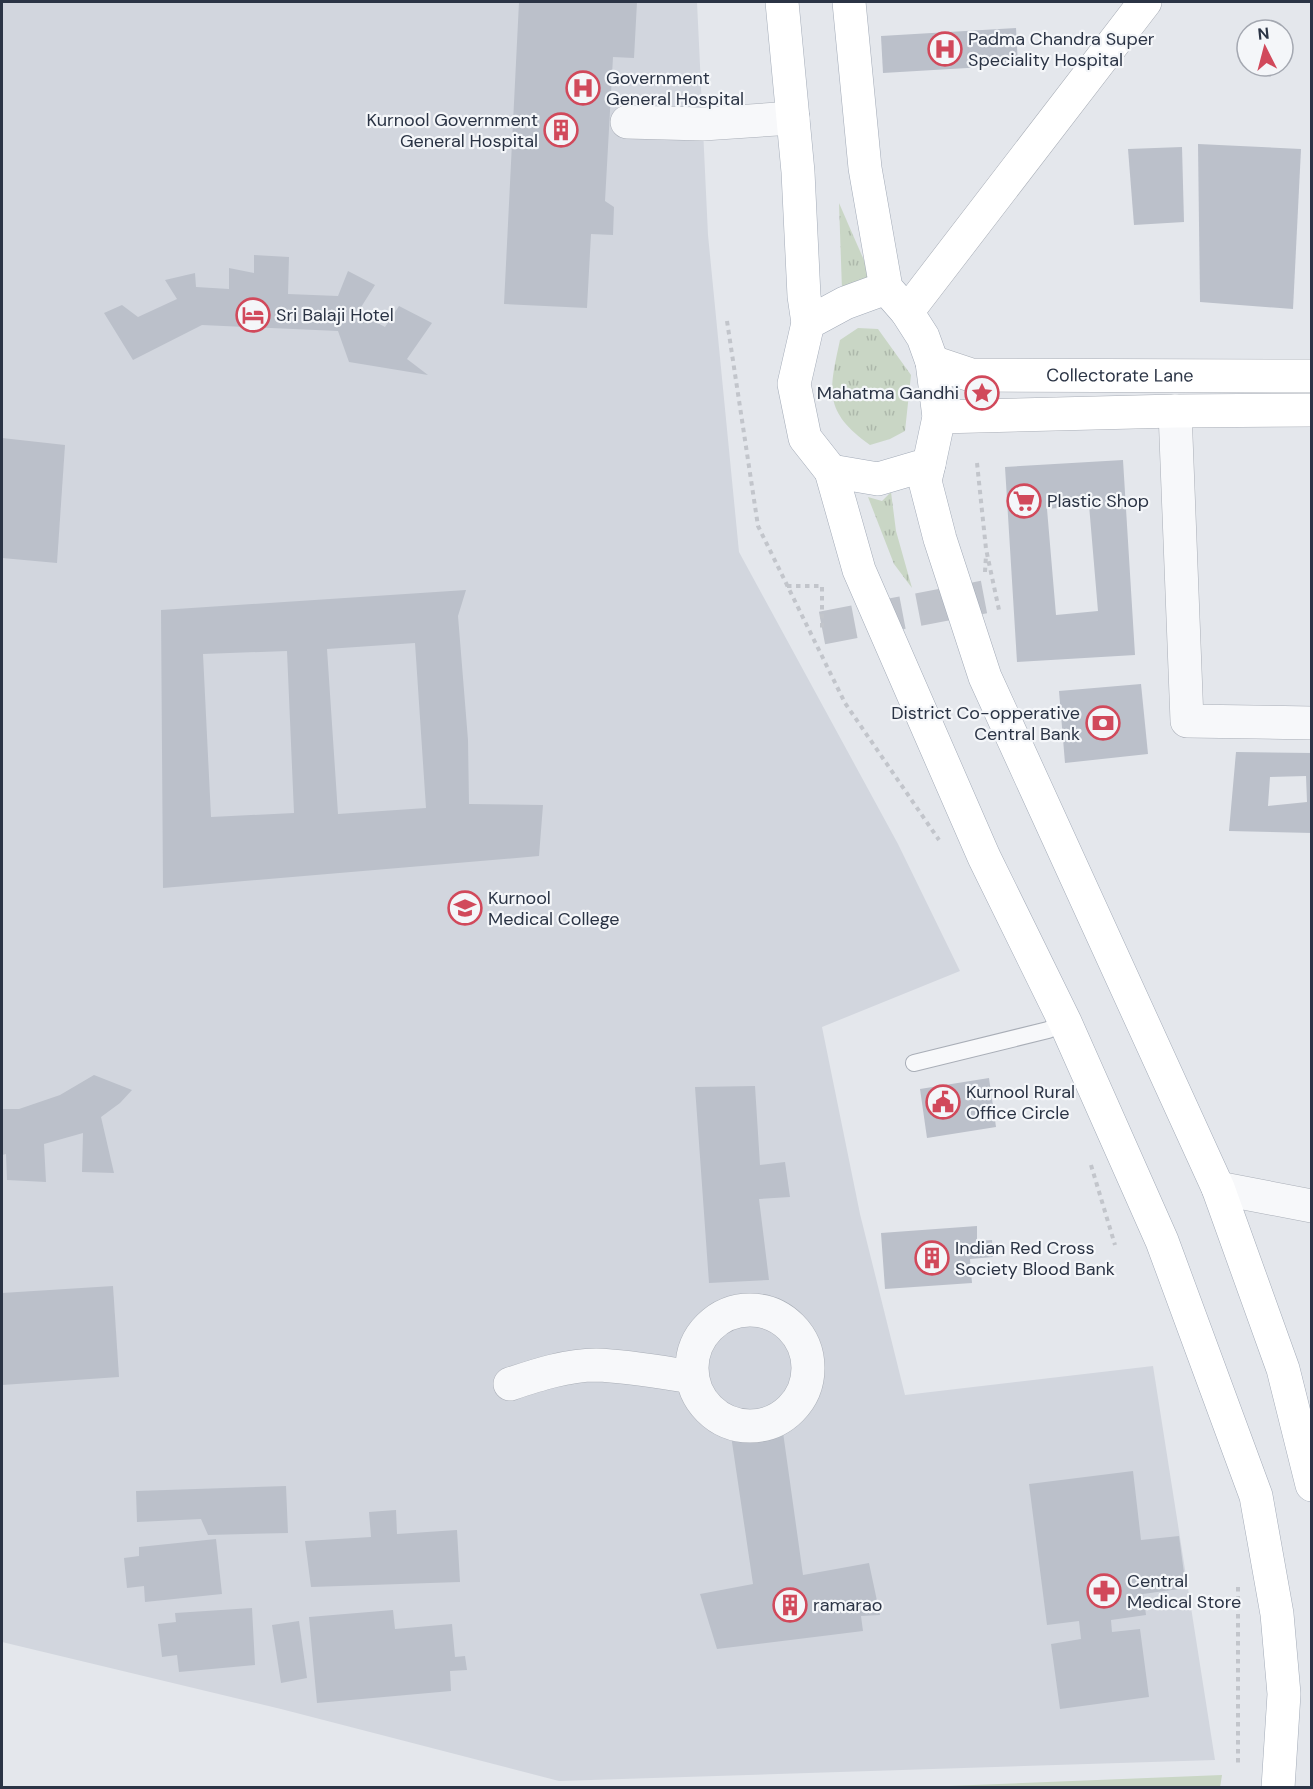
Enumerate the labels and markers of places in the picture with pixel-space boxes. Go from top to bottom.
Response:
place label: Padma Chandra Super Speciality Hospital [968,27,1155,72]
hospital icon: Padma Chandra Super Speciality Hospital [927,31,963,67]
place label: Government General Hospital [606,66,744,111]
hospital icon: Government General Hospital [565,70,601,106]
place label: Kurnool Government General Hospital [367,108,538,153]
building icon: Kurnool Government General Hospital [543,112,579,148]
hotel icon: Sri Balaji Hotel [235,297,271,333]
place label: Sri Balaji Hotel [276,303,394,327]
place icon: Mahatma Gandhi [964,375,1000,411]
place label: Mahatma Gandhi [817,381,959,405]
supermarket icon: Plastic Shop [1006,483,1042,519]
place label: Plastic Shop [1047,489,1149,513]
place label: District Co-opperative Central Bank [891,701,1080,746]
bank icon: District Co-opperative Central Bank [1085,705,1121,741]
place label: Kurnool Medical College [488,886,620,931]
school or university icon: Kurnool Medical College [447,890,483,926]
place label: Kurnool Rural Office Circle [966,1080,1075,1125]
public building icon: Kurnool Rural Office Circle [925,1084,961,1120]
place label: Indian Red Cross Society Blood Bank [955,1236,1115,1281]
building icon: Indian Red Cross Society Blood Bank [914,1240,950,1276]
place label: Central Medical Store [1127,1569,1241,1614]
pharmacy icon: Central Medical Store [1086,1573,1122,1609]
building icon: ramarao [772,1587,808,1623]
place label: ramarao [813,1593,882,1617]

